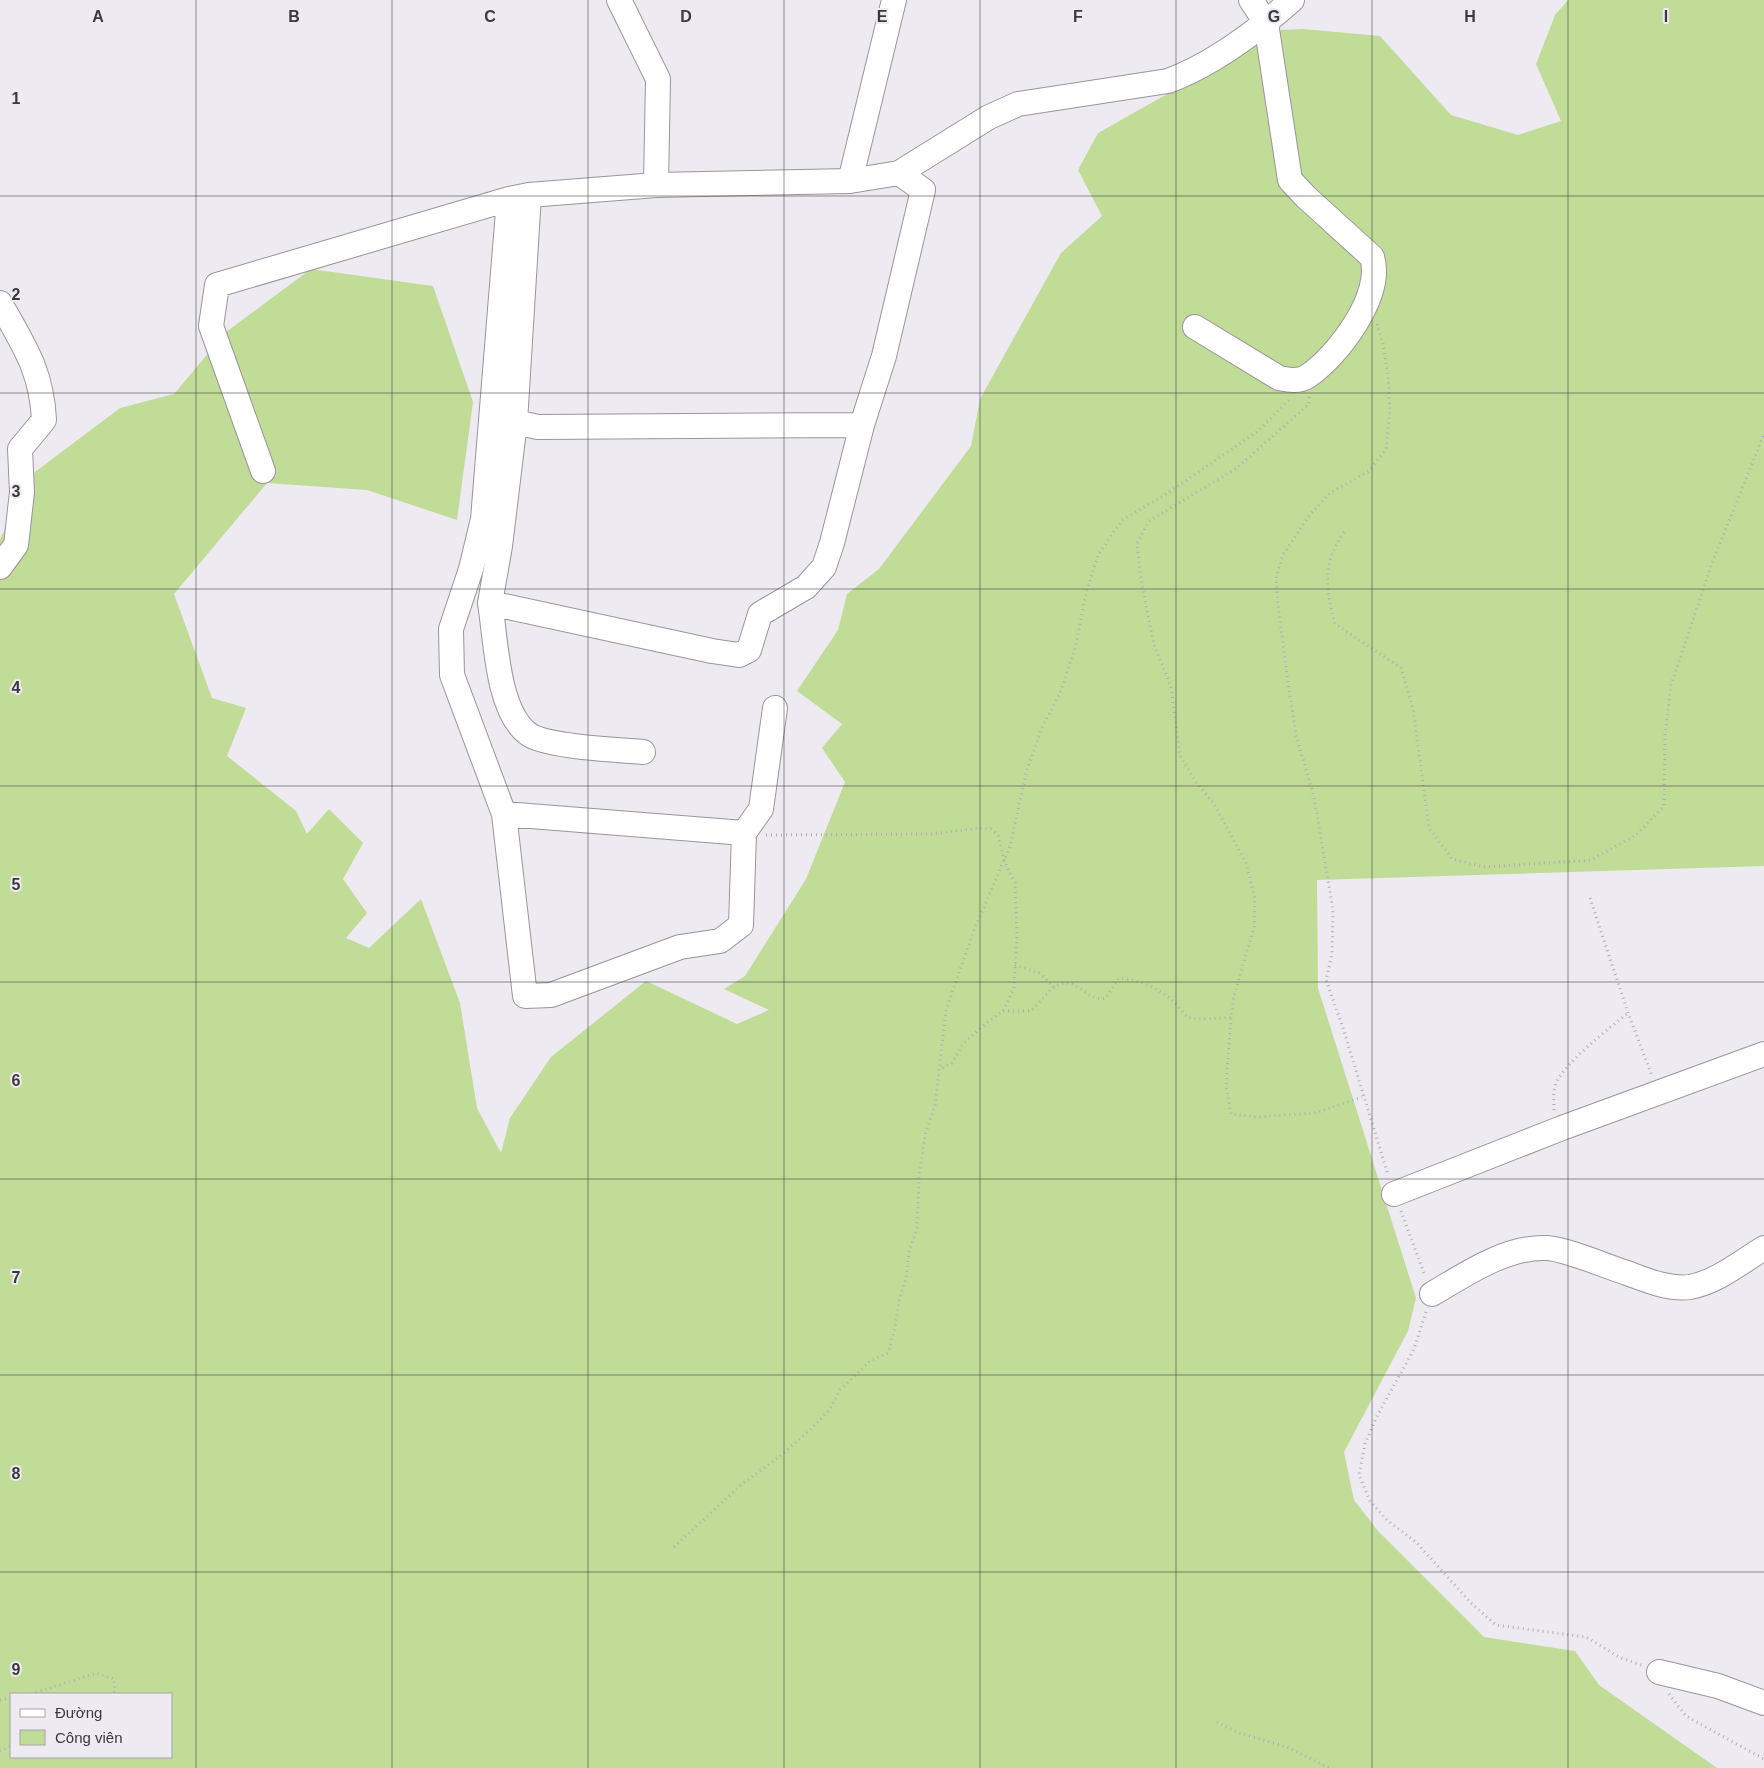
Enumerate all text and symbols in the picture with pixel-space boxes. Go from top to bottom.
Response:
text: A [92,8,104,25]
text: B [288,8,300,25]
text: C [484,8,496,25]
text: D [680,8,692,25]
text: E [877,8,888,25]
text: F [1073,8,1083,25]
text: G [1268,8,1280,25]
text: H [1464,8,1476,25]
text: I [1664,8,1668,25]
text: 1 [12,90,21,107]
text: 2 [12,286,21,303]
text: 3 [12,483,21,500]
text: 4 [12,679,21,696]
text: 5 [12,876,21,893]
text: 6 [12,1072,21,1089]
text: 7 [12,1269,21,1286]
text: 8 [12,1465,21,1482]
text: 9 [12,1661,21,1678]
legend [10,1693,172,1758]
text: Đường [55,1704,102,1721]
text: Công viên [55,1729,123,1746]

